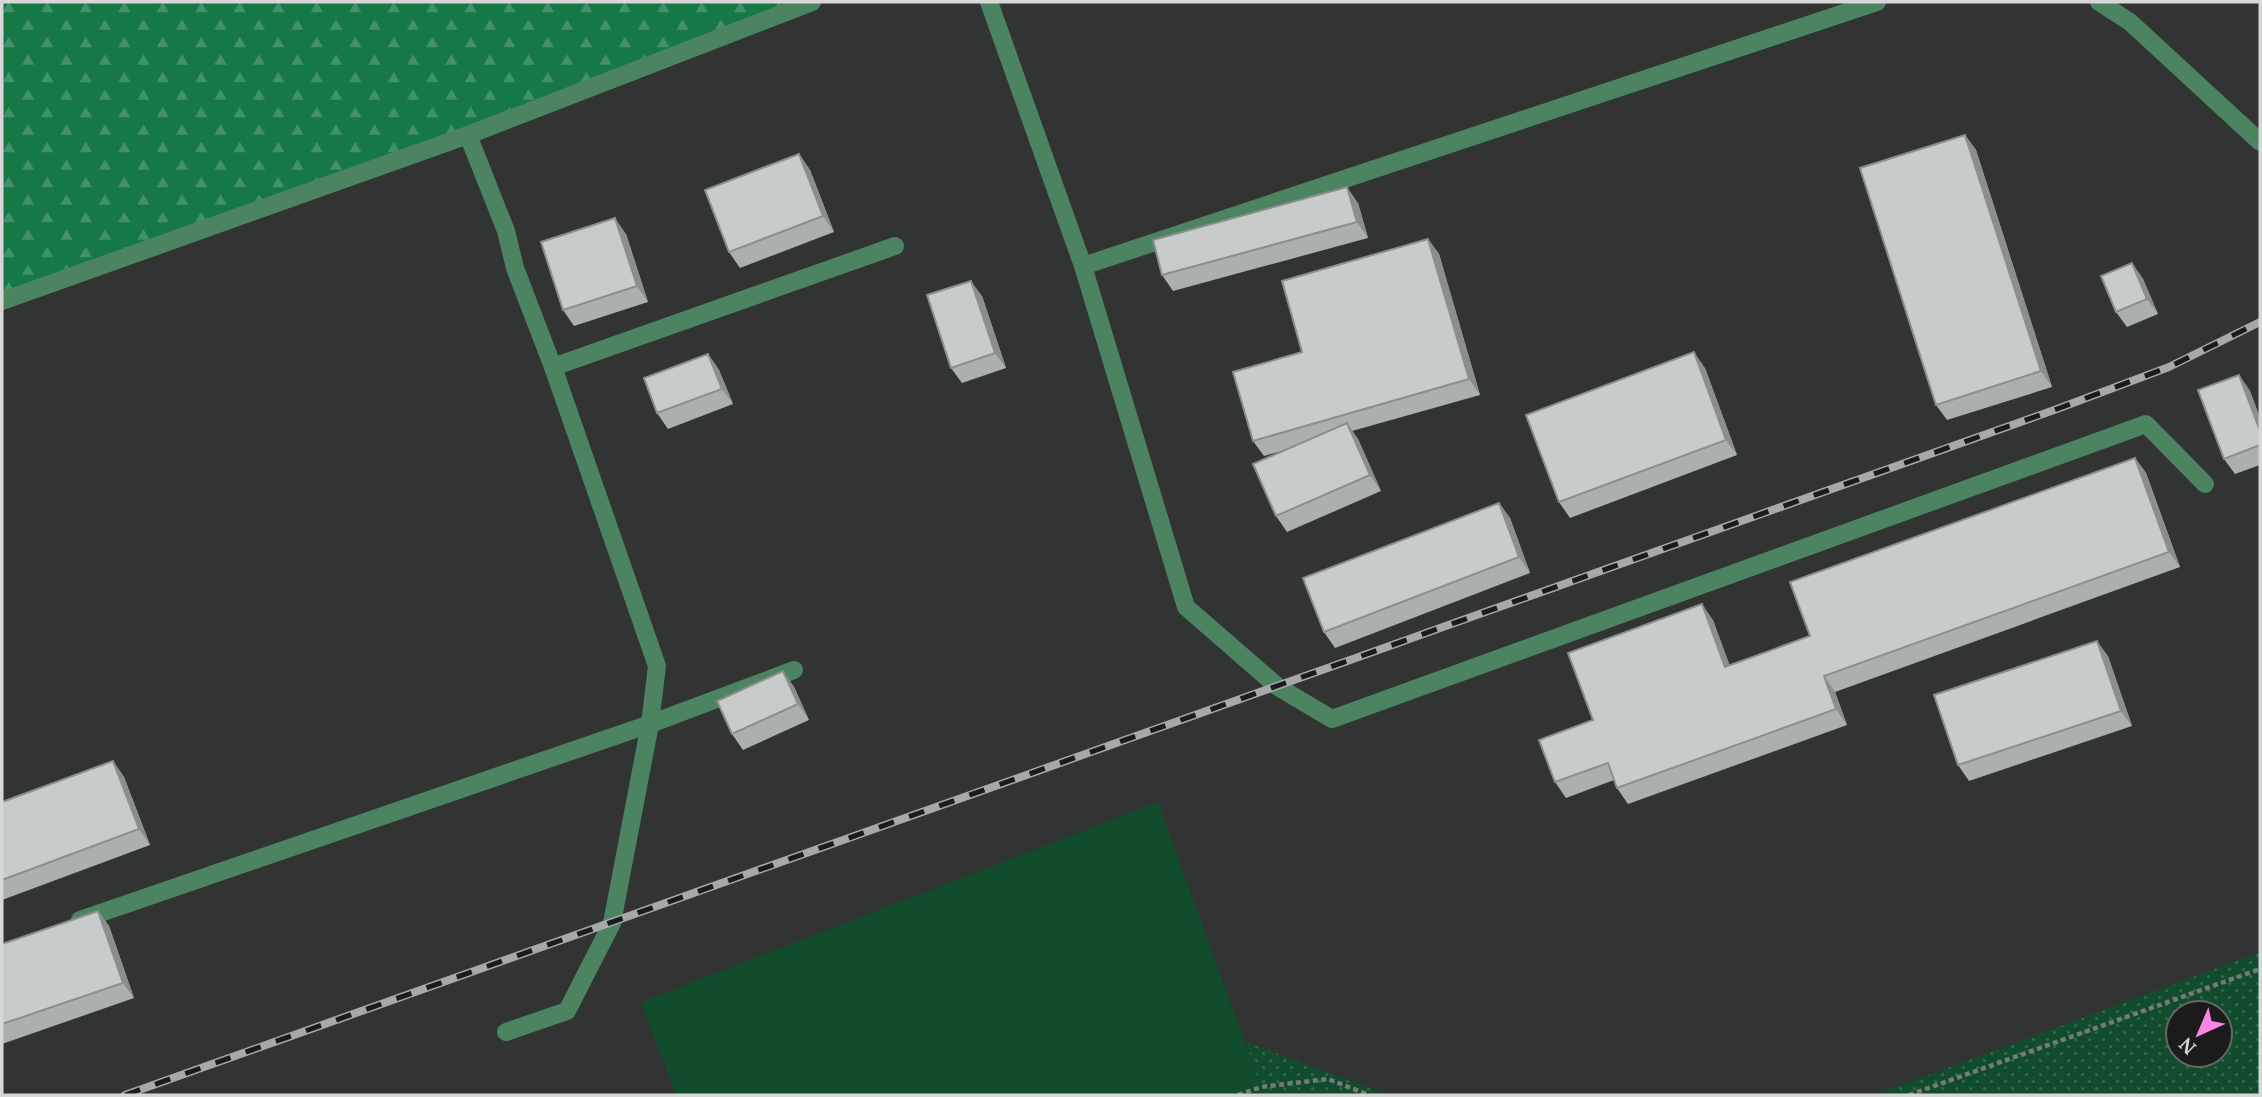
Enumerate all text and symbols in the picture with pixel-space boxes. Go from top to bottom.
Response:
north arrow [2164,999,2234,1069]
text: N [2173,1032,2201,1061]

